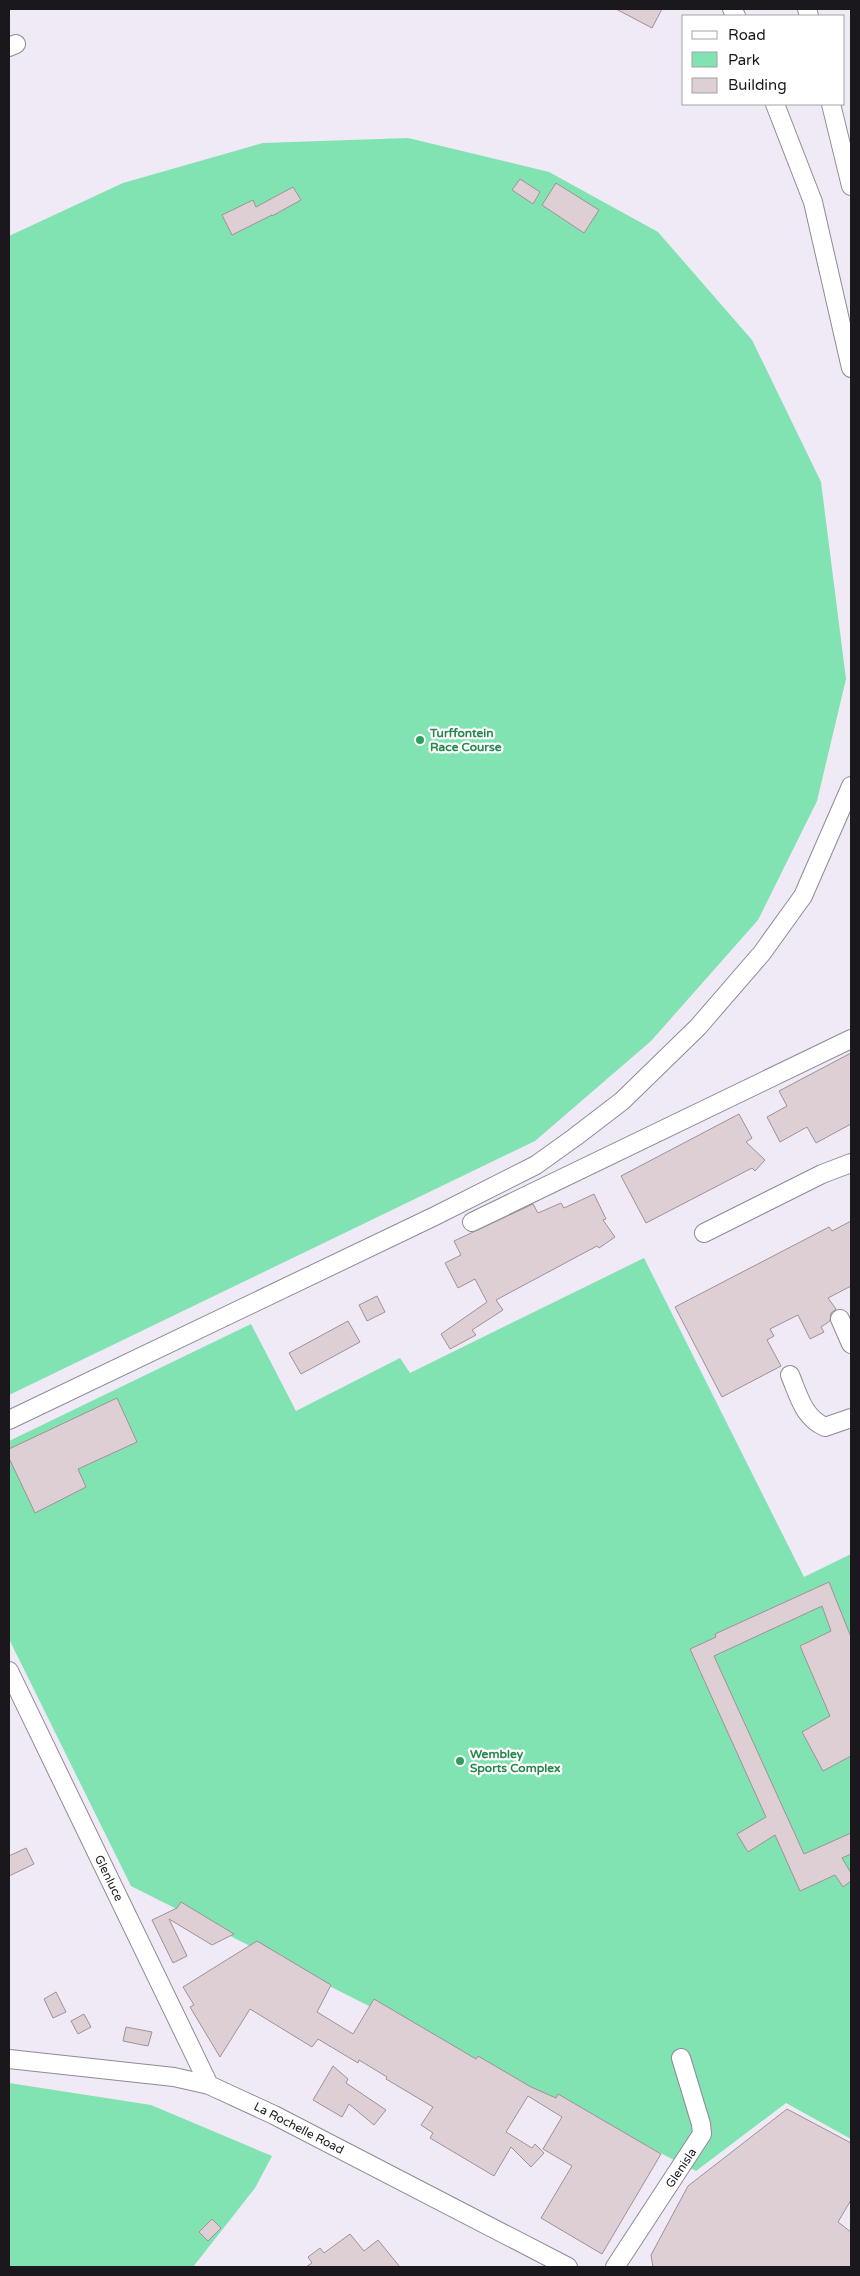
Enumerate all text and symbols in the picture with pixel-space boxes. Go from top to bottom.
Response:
legend [682,15,845,105]
text: Road [728,26,766,44]
text: Park [728,51,760,69]
text: Building [728,76,787,94]
place label: Turffontein Race Course [429,726,502,754]
marker: Turffontein Race Course [414,734,426,746]
place label: Wembley Sports Complex [470,1747,561,1776]
marker: Wembley Sports Complex [454,1755,466,1767]
street label: Glenluce [92,1853,126,1904]
street label: La Rochelle Road [252,2099,346,2157]
street label: Glenisla [663,2146,699,2190]

